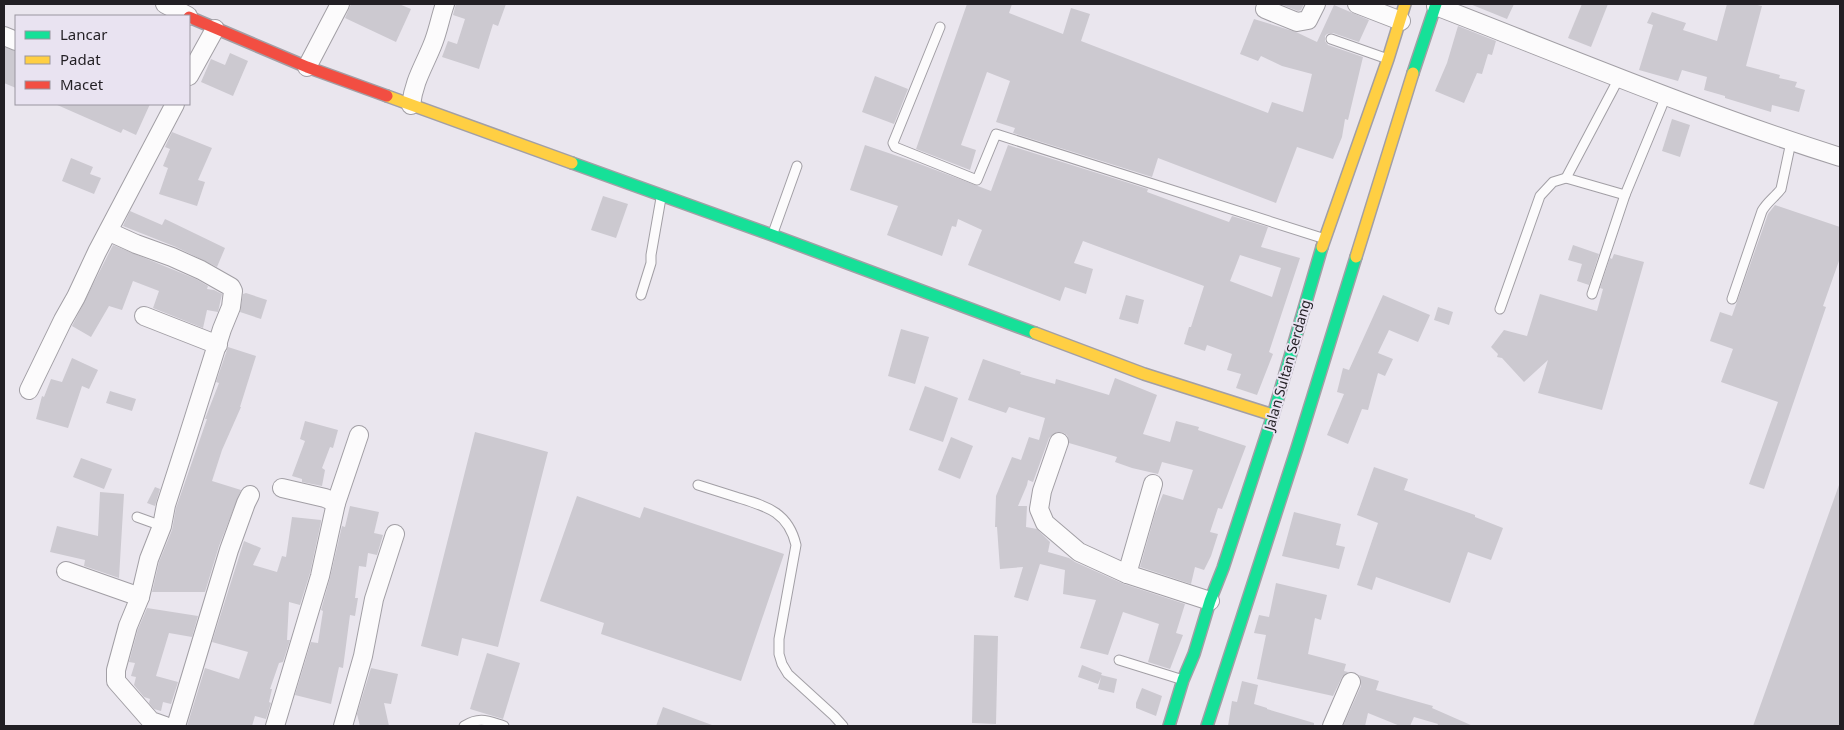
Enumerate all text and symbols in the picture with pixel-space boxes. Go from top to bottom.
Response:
legend [15,15,190,105]
text: Lancar [60,24,107,44]
text: Padat [60,49,101,69]
text: Macet [60,74,104,94]
street label: Jalan Sultan Serdang [1259,297,1315,435]

